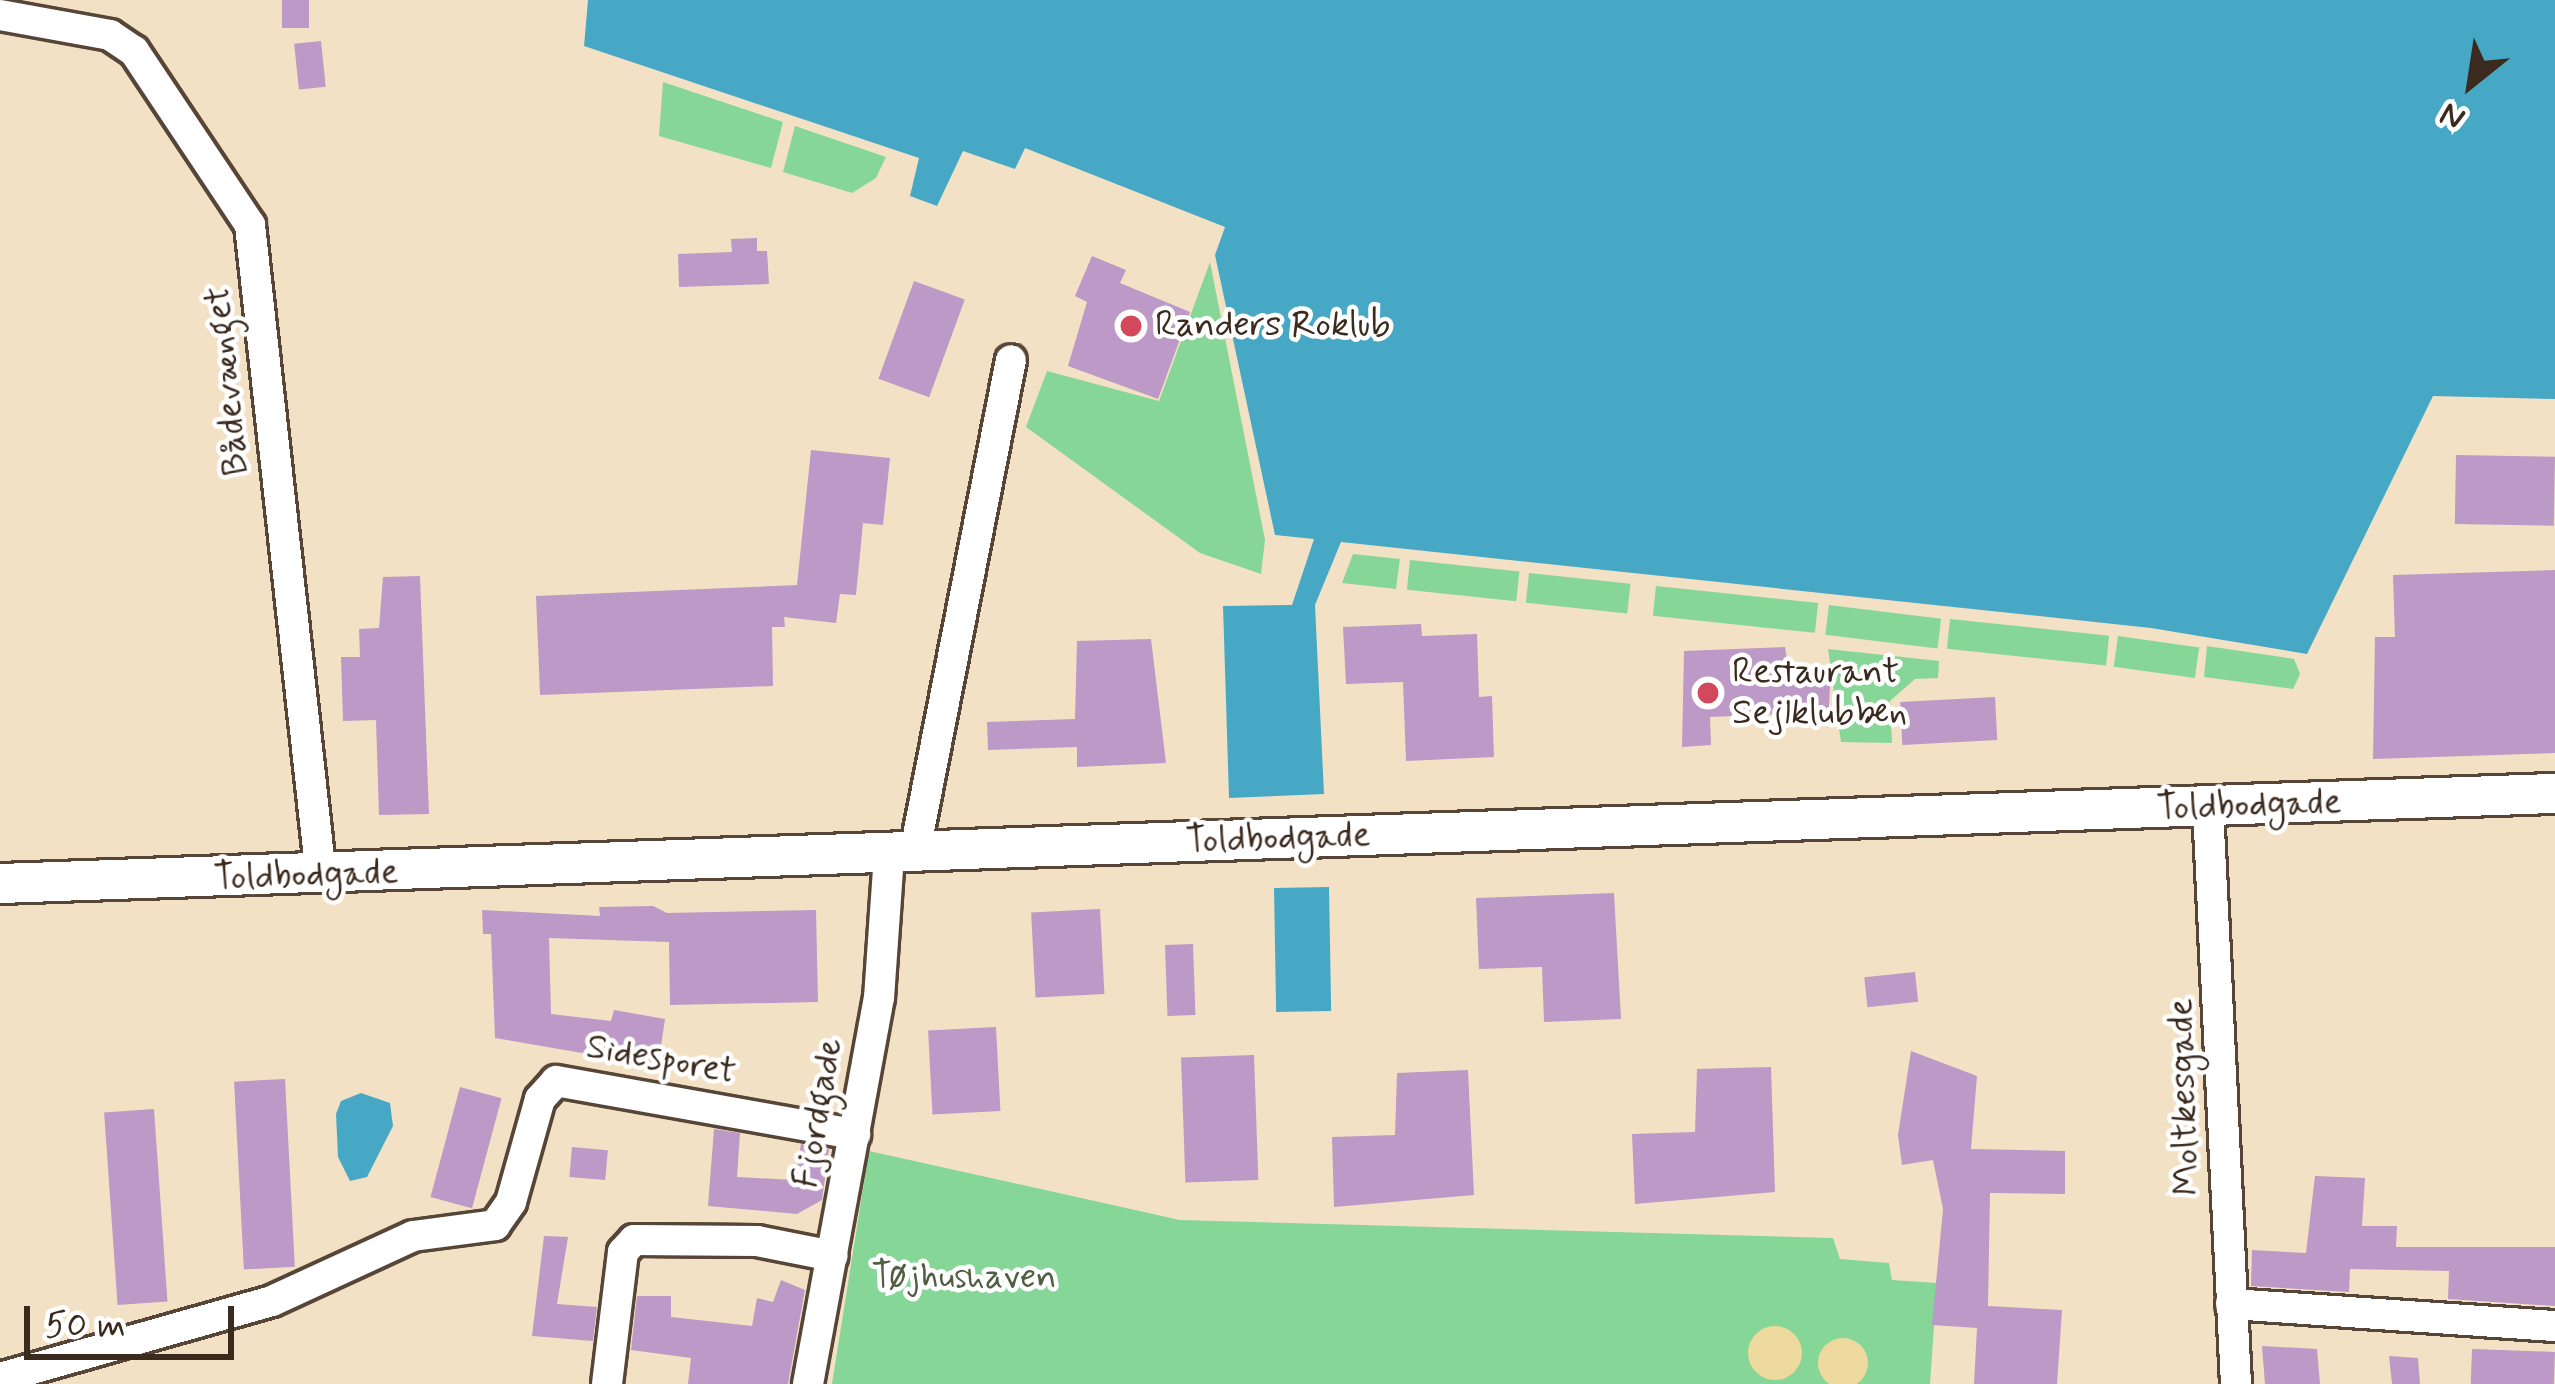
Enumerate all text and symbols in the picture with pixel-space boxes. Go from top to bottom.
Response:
north arrow [2411,24,2531,144]
text: N [2432,91,2474,140]
street label: Bådevænget [197,284,259,478]
place label: Randers Roklub [1155,304,1386,348]
marker: Randers Roklub [1118,313,1144,339]
place label: Restaurant Sejlklubben [1732,650,1907,735]
marker: Restaurant Sejlklubben [1695,680,1721,706]
street label: Toldbodgade [2156,781,2342,831]
street label: Toldbodgade [1185,814,1371,864]
street label: Toldbodgade [213,851,399,901]
street label: Moltkesgade [2160,998,2210,1196]
street label: Sidesporet [583,1026,739,1094]
street label: Fjordgade [785,1035,853,1191]
park label: Tøjhushaven [871,1256,1057,1300]
scale bar [30,1282,240,1356]
text: 50 m [45,1303,126,1350]

